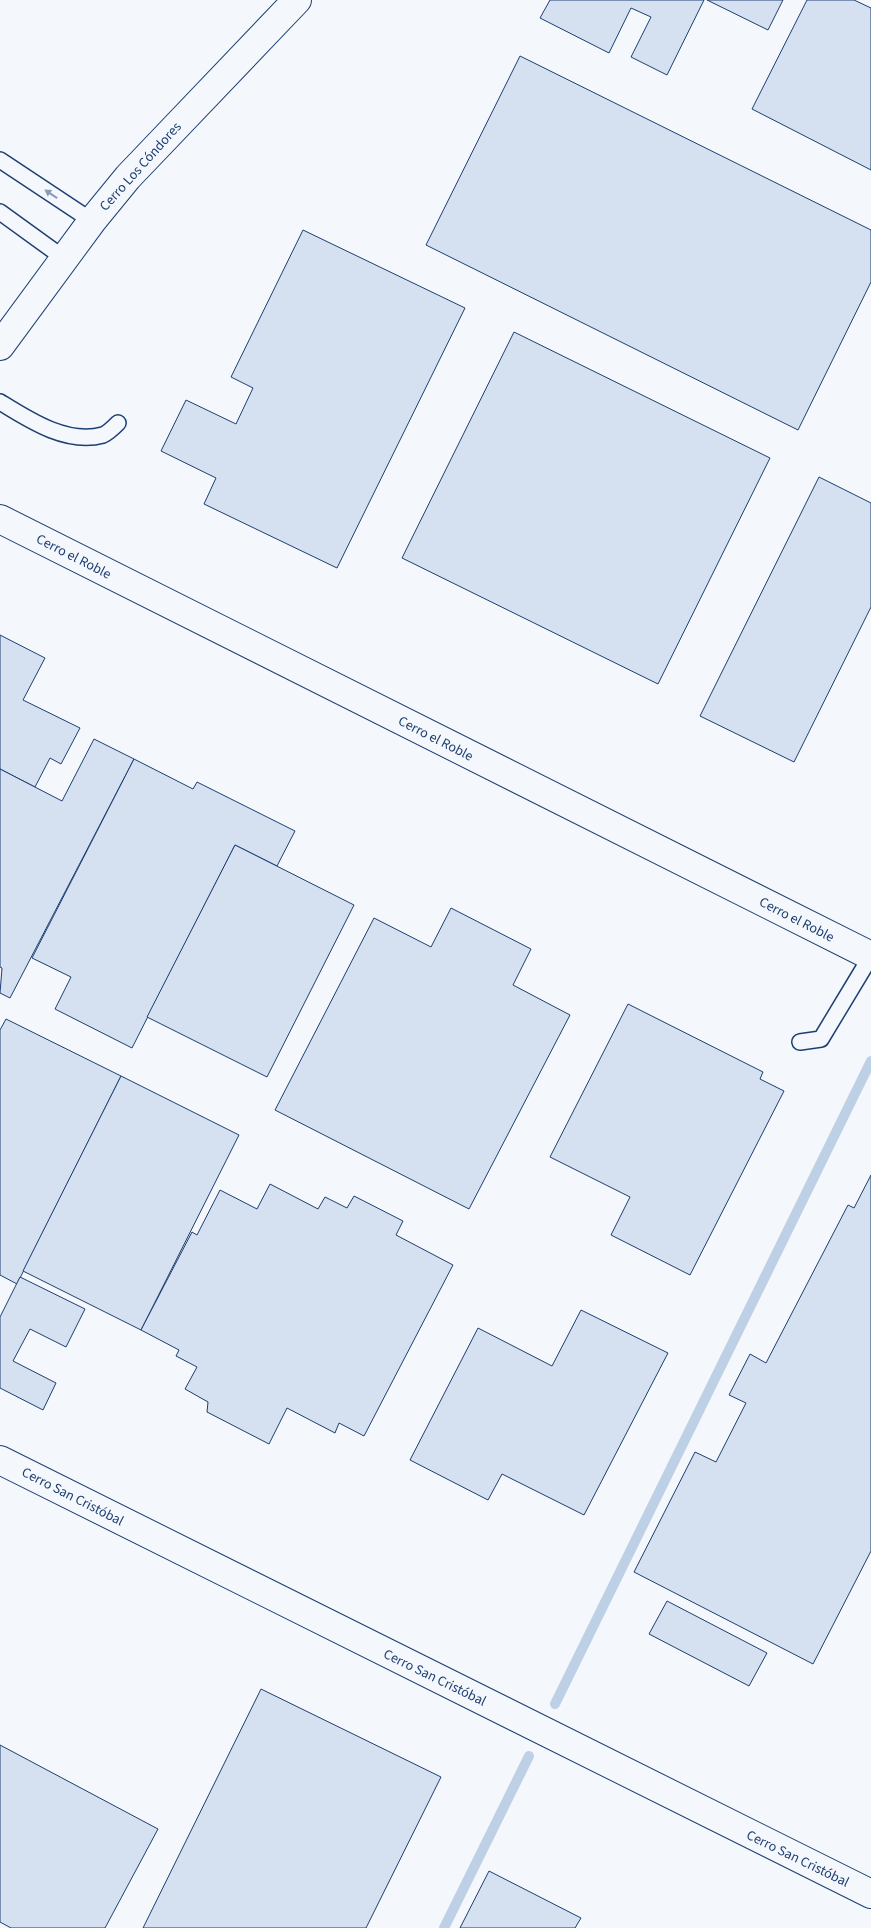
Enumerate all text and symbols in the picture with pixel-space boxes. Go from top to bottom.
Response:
street label: Cerro Los Cóndores [95,118,186,216]
one-way arrow [44,189,58,199]
street label: Cerro el Roble [33,529,115,584]
street label: Cerro el Roble [395,711,477,766]
street label: Cerro el Roble [756,892,838,947]
street label: Cerro San Cristóbal [18,1463,127,1531]
street label: Cerro San Cristóbal [380,1644,490,1712]
street label: Cerro San Cristóbal [743,1825,853,1893]

